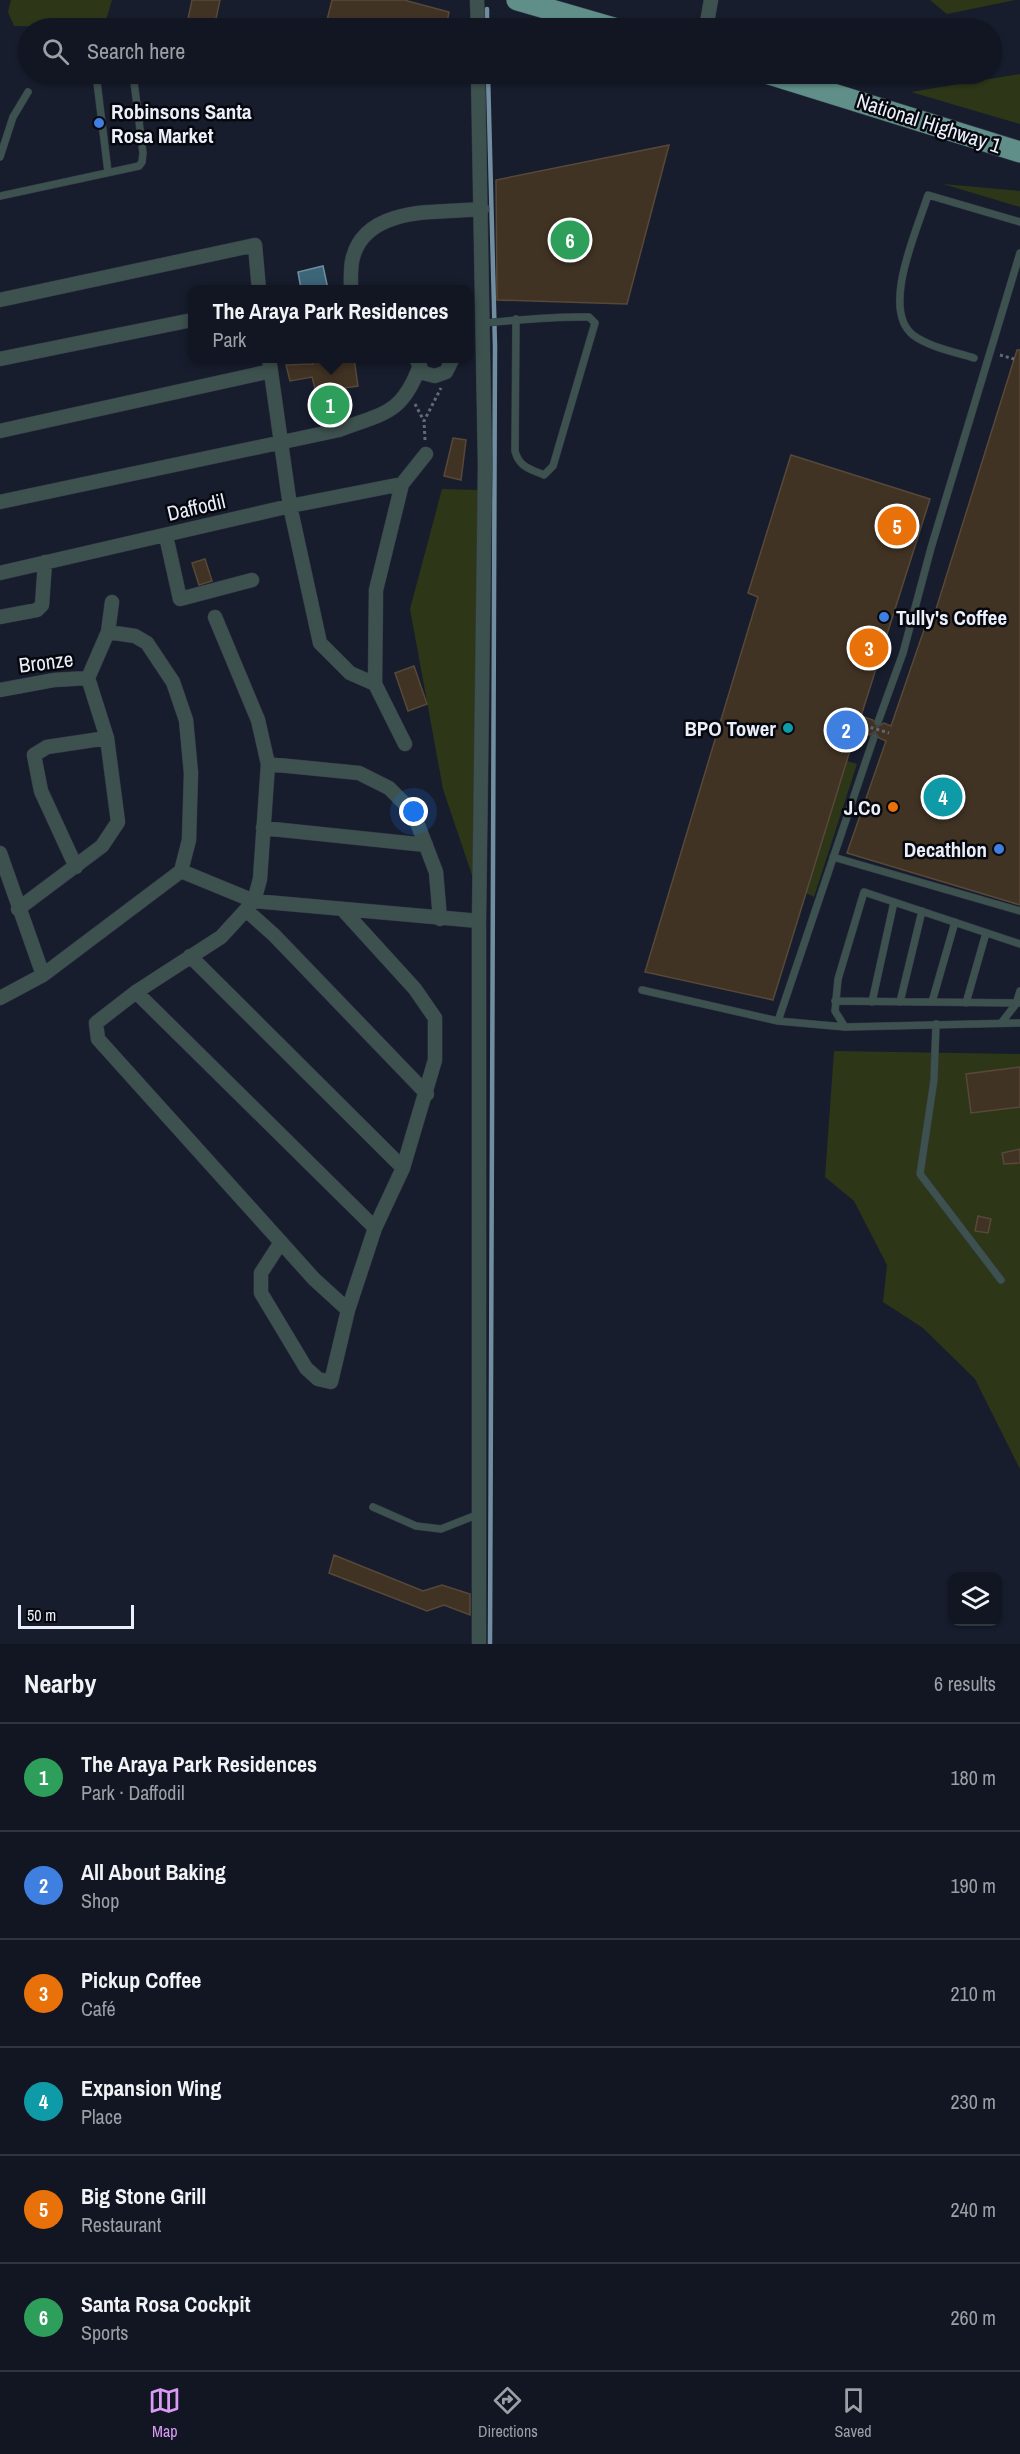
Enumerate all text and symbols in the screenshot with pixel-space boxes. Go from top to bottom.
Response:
search box [18,18,1002,84]
icon: search [39,35,72,68]
text: Search here [87,36,185,66]
street label: National Highway 1 [853,86,1005,160]
place label: Robinsons Santa Rosa Market [111,97,252,150]
marker: Robinsons Santa Rosa Market [92,116,106,130]
pin: 6 [550,218,590,262]
popup [188,285,473,363]
text: The Araya Park Residences [213,296,449,326]
text: Park [213,326,246,353]
pin: 1 [310,382,350,428]
street label: Daffodil [164,486,228,528]
pin: 5 [878,504,916,548]
place label: Tully's Coffee [896,603,1007,632]
marker: Tully's Coffee [877,610,891,624]
pin: 3 [850,626,888,670]
street label: Bronze [17,644,75,680]
pin: 2 [826,708,866,752]
place label: BPO Tower [684,714,776,743]
marker: BPO Tower [781,721,795,735]
pin: 4 [924,774,962,820]
place label: J.Co [844,793,881,822]
your location [399,797,428,826]
marker: J.Co [886,800,900,814]
place label: Decathlon [904,835,987,864]
marker: Decathlon [992,842,1006,856]
map controls [948,1572,1002,1626]
button: layers [948,1572,1002,1626]
scale bar [18,1602,134,1630]
text: 50 m [27,1604,56,1626]
text: Nearby [24,1666,96,1701]
text: 6 results [934,1670,996,1697]
text: The Araya Park Residences [81,1749,317,1779]
text: 1 [39,1764,48,1791]
text: 180 m [950,1764,996,1791]
text: Park · Daffodil [81,1779,185,1806]
text: All About Baking [81,1857,226,1887]
text: 2 [39,1872,48,1899]
text: 190 m [950,1872,996,1899]
text: Shop [81,1887,119,1914]
text: Pickup Coffee [81,1965,201,1995]
text: 3 [39,1980,48,2007]
text: 210 m [950,1980,996,2007]
text: Café [81,1995,116,2022]
text: Expansion Wing [81,2073,221,2103]
text: 4 [39,2088,48,2115]
text: 230 m [950,2088,996,2115]
text: Place [81,2103,122,2130]
text: Big Stone Grill [81,2181,206,2211]
text: 5 [39,2196,48,2223]
text: 240 m [950,2196,996,2223]
text: Restaurant [81,2211,161,2238]
text: Santa Rosa Cockpit [81,2289,250,2319]
text: 6 [39,2304,48,2331]
text: 260 m [950,2304,996,2331]
text: Sports [81,2319,128,2346]
tab: Map [148,2384,181,2442]
tab: Directions [478,2384,538,2442]
tab: Saved [834,2384,872,2442]

